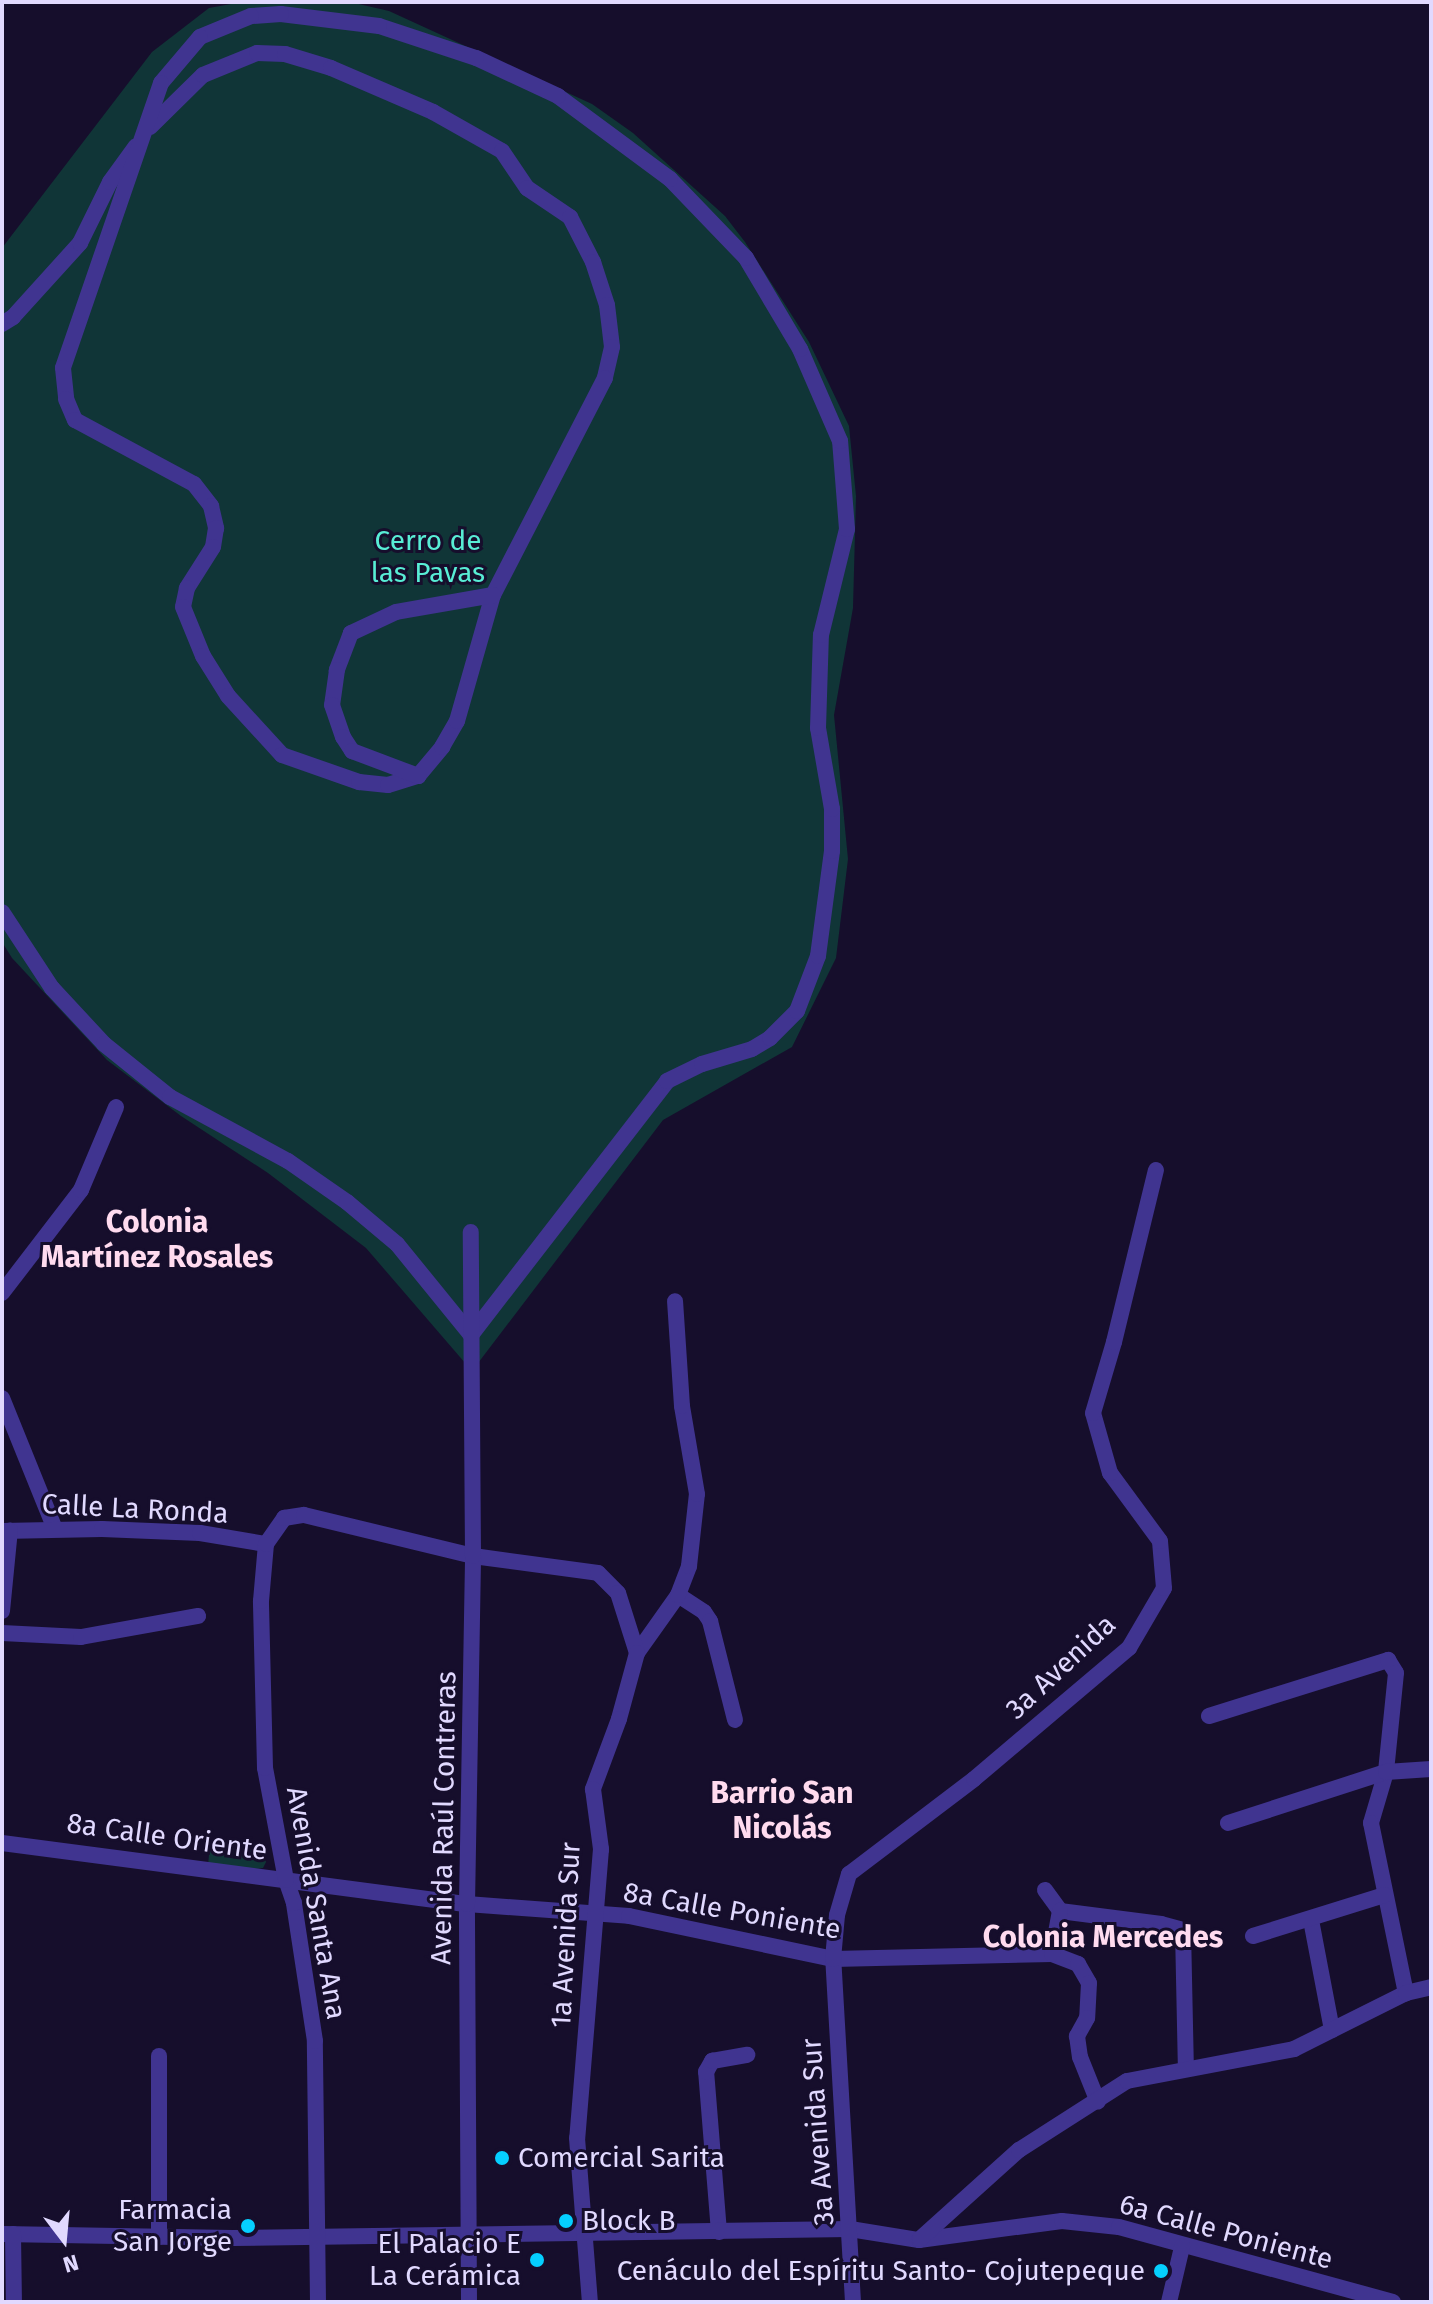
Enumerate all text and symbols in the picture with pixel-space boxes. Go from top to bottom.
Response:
park label: Cerro de las Pavas [371,524,485,590]
district label: Colonia Martínez Rosales [41,1204,273,1274]
street label: Calle La Ronda [41,1487,229,1531]
street label: 3a Avenida [999,1608,1123,1726]
street label: Avenida Raúl Contreras [425,1671,463,1965]
district label: Barrio San Nicolás [710,1775,854,1846]
street label: Avenida Santa Ana [279,1784,353,2022]
street label: 8a Calle Oriente [65,1806,269,1868]
street label: 1a Avenida Sur [544,1841,588,2029]
street label: 8a Calle Poniente [621,1875,843,1947]
district label: Colonia Mercedes [983,1919,1223,1955]
street label: 3a Avenida Sur [795,2037,841,2227]
place label: Comercial Sarita [518,2141,725,2175]
marker: Comercial Sarita [493,2149,511,2167]
street label: 6a Calle Poniente [1116,2187,1336,2277]
place label: Farmacia San Jorge [113,2193,232,2259]
north arrow [24,2200,104,2280]
place label: Block B [582,2204,676,2238]
marker: Block B [557,2212,575,2230]
marker: Farmacia San Jorge [239,2217,257,2235]
place label: El Palacio E La Cerámica [369,2227,521,2293]
text: N [60,2249,81,2279]
marker: El Palacio E La Cerámica [528,2251,546,2269]
place label: Cenáculo del Espíritu Santo- Cojutepeque [617,2254,1145,2288]
marker: Cenáculo del Espíritu Santo- Cojutepeque [1152,2262,1170,2280]

